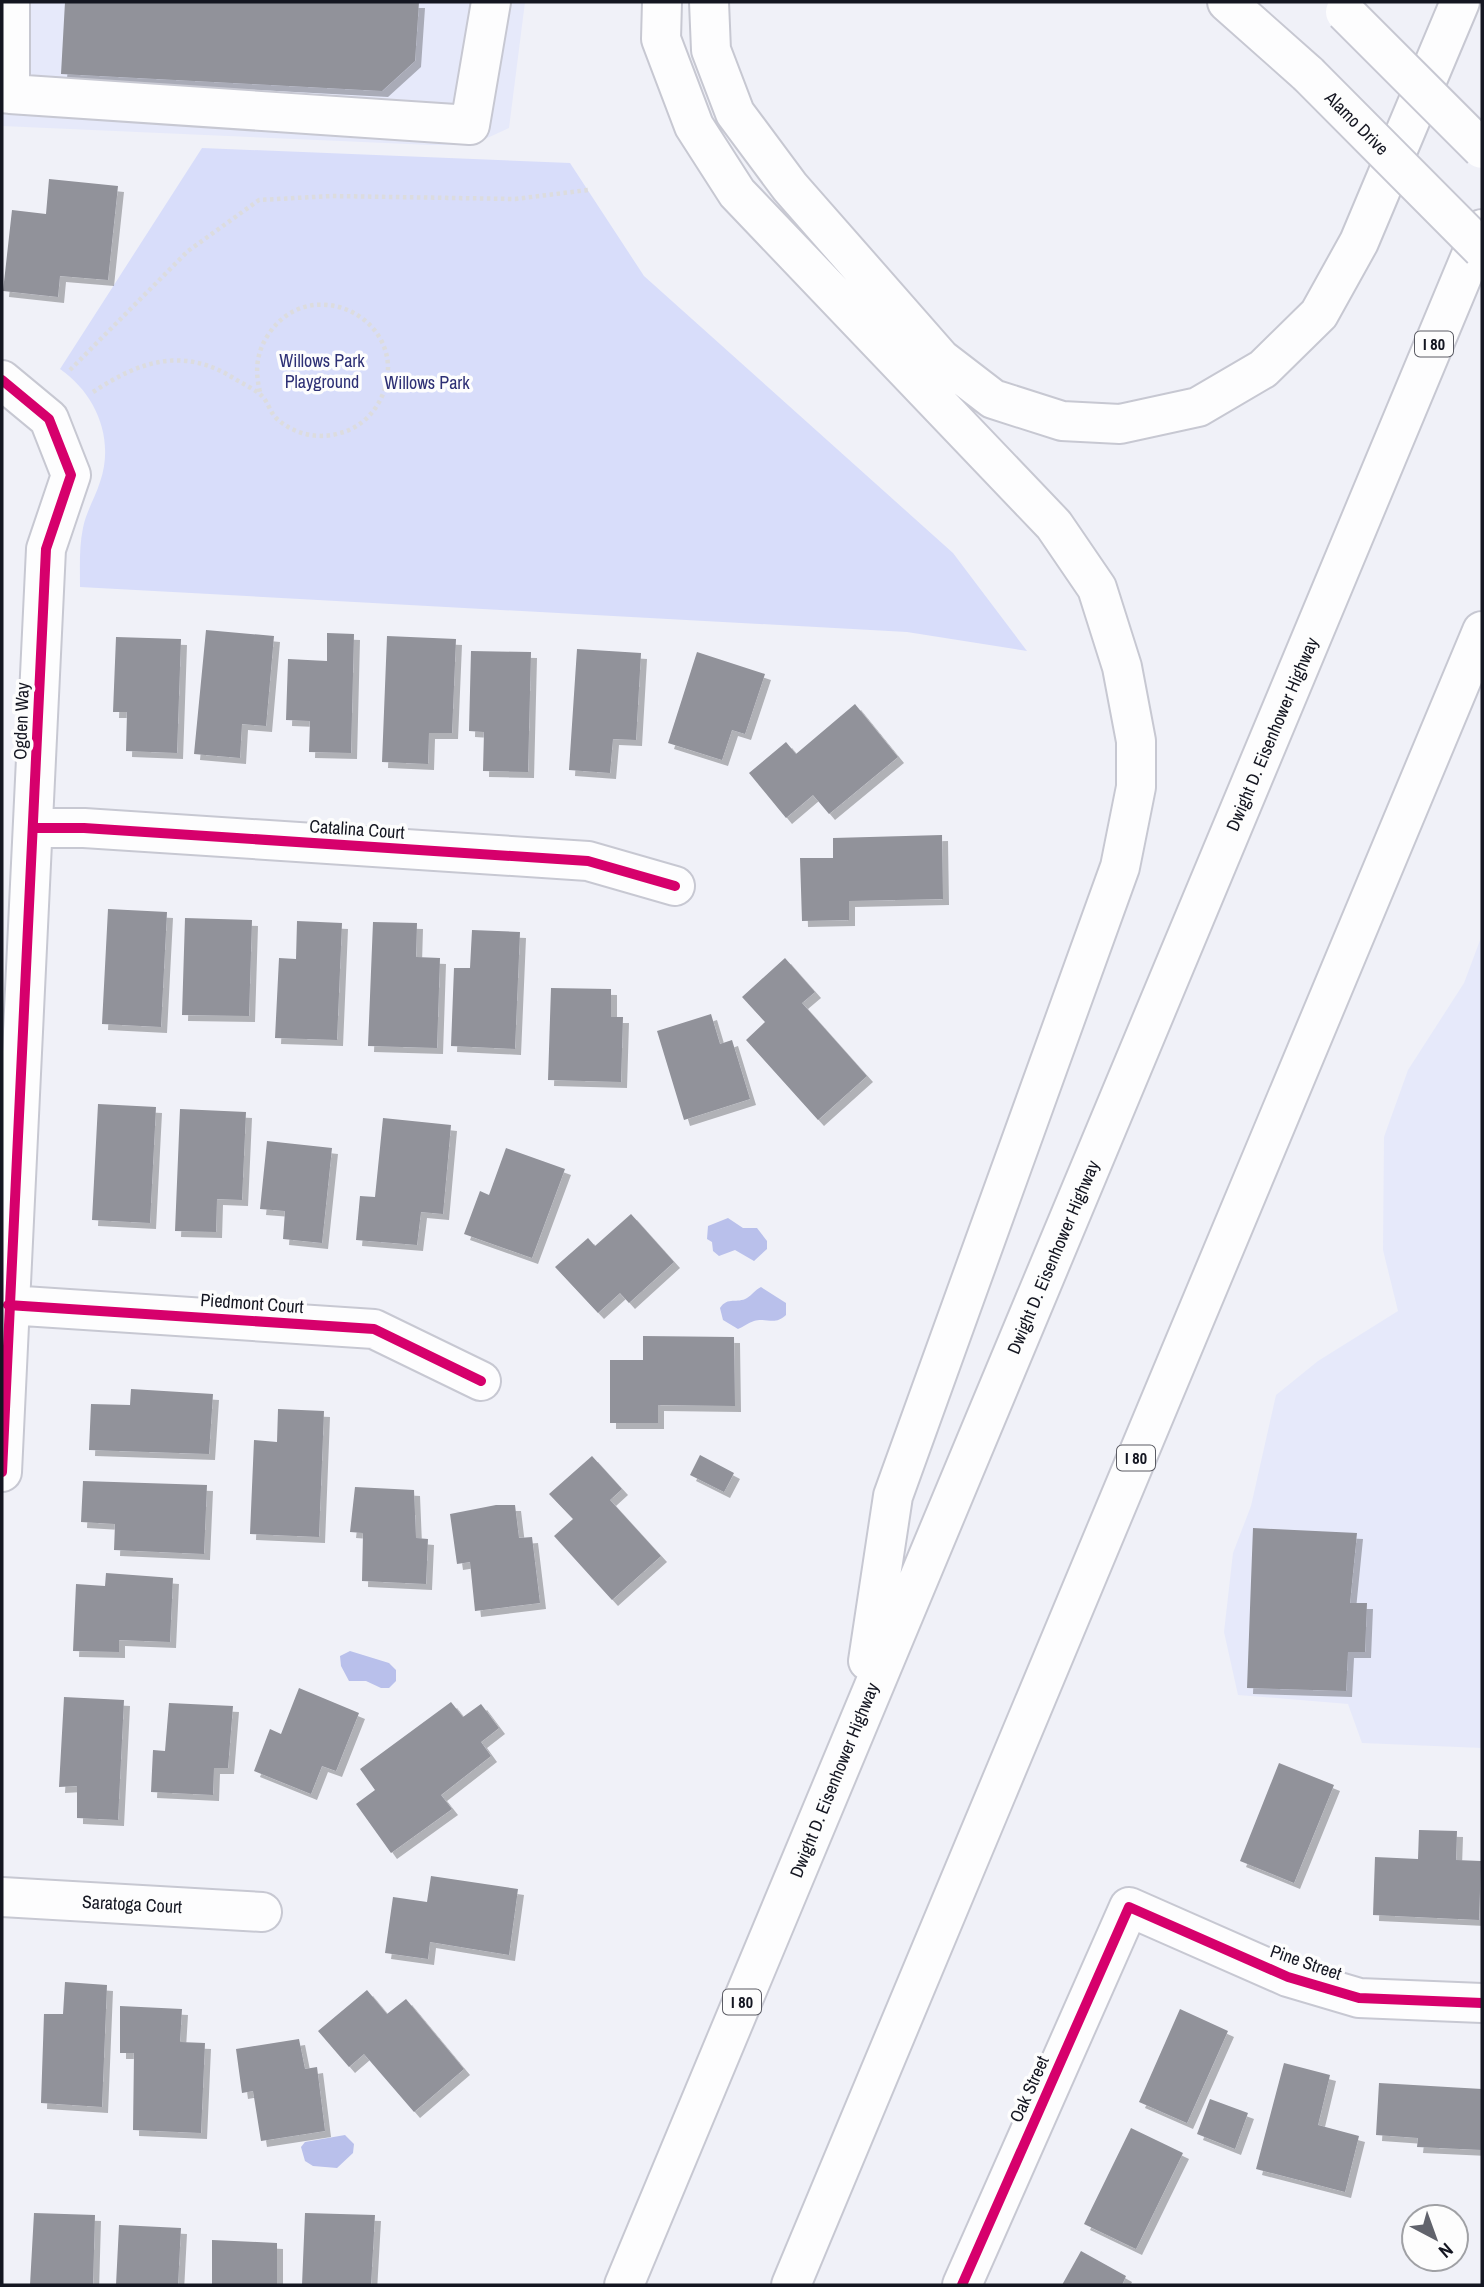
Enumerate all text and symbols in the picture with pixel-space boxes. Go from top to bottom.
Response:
street label: Alamo Drive [1319,85,1395,161]
road number: I 80 [1415,332,1453,356]
park label: Willows Park Playground [279,348,365,394]
park label: Willows Park [384,370,470,395]
street label: Dwight D. Eisenhower Highway [1220,633,1324,835]
street label: Ogden Way [7,681,35,760]
street label: Catalina Court [309,813,405,845]
street label: Dwight D. Eisenhower Highway [1001,1156,1105,1358]
street label: Piedmont Court [200,1287,304,1319]
road number: I 80 [1117,1446,1155,1470]
street label: Dwight D. Eisenhower Highway [783,1678,885,1881]
street label: Saratoga Court [81,1889,183,1919]
street label: Pine Street [1267,1938,1345,1986]
road number: I 80 [723,1990,761,2014]
street label: Oak Street [1003,2052,1055,2126]
north arrow [1400,2203,1470,2273]
text: N [1433,2237,1459,2264]

